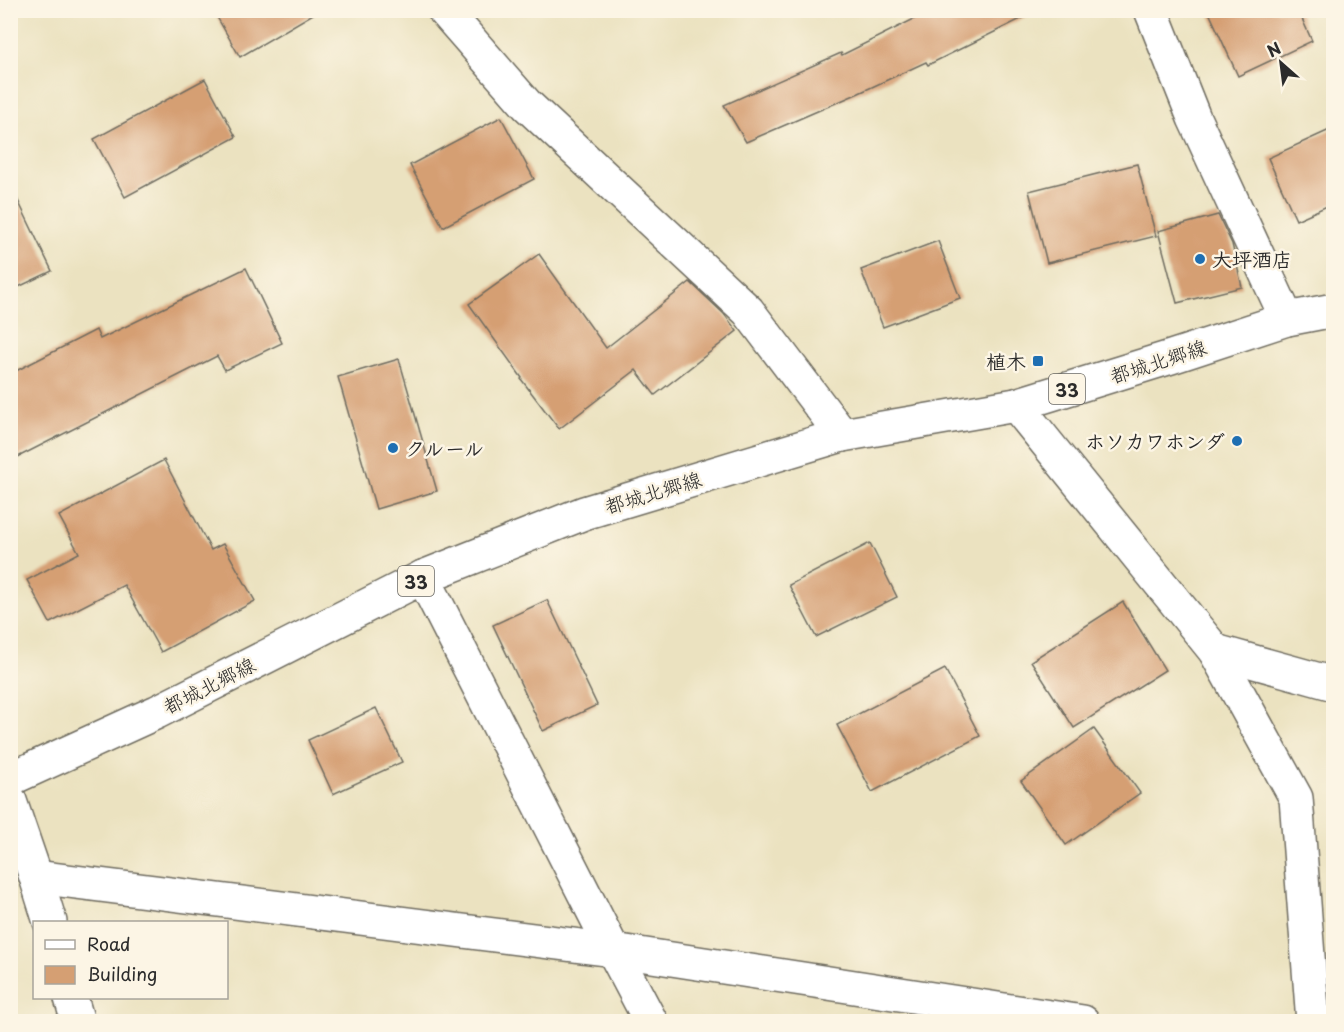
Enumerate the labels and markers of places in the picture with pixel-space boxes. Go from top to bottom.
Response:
place label: 大坪酒店 [1212,244,1292,274]
marker: 大坪酒店 [1193,252,1207,266]
place label: 植木 [986,346,1026,376]
marker: 植木 [1031,354,1045,368]
place label: ホソカワホンダ [1085,426,1225,456]
place label: クルール [405,433,484,463]
marker: ホソカワホンダ [1230,434,1244,448]
marker: クルール [386,441,400,455]

